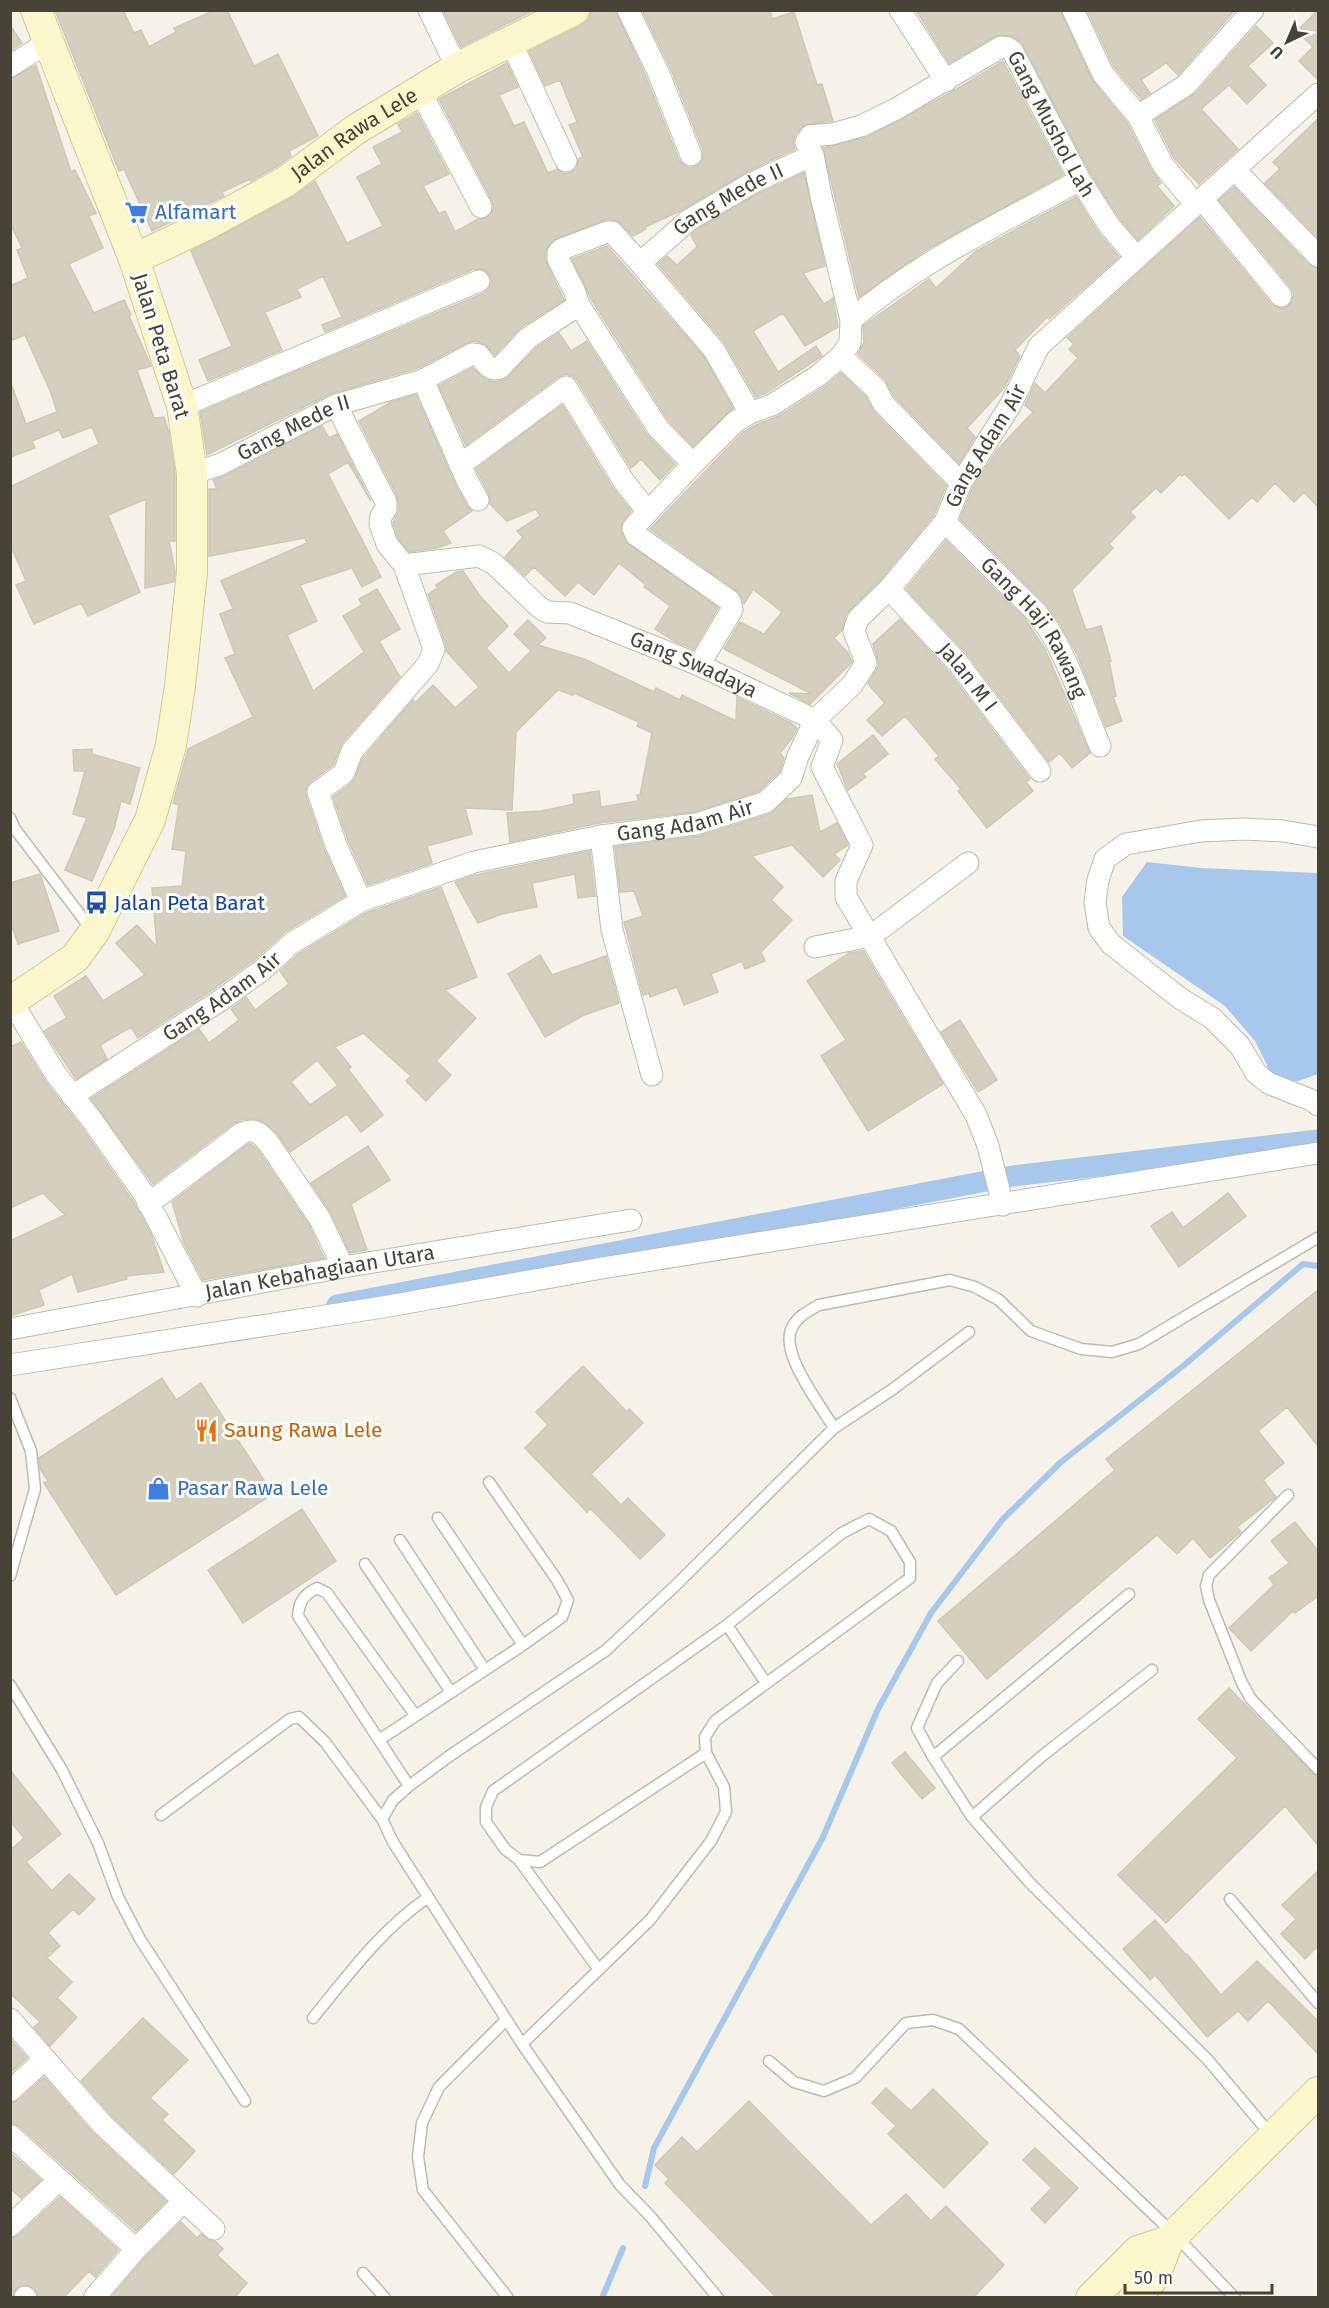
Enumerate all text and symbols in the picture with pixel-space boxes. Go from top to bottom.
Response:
north arrow [1257,12,1317,72]
text: U [1267,42,1287,63]
street label: Gang Mushol Lah [1002,46,1101,202]
street label: Jalan Rawa Lele [286,82,422,186]
street label: Gang Mede II [668,157,788,241]
supermarket icon: Alfamart [124,199,150,225]
place label: Alfamart [155,199,237,225]
street label: Jalan Peta Barat [126,270,196,422]
street label: Gang Adam Air [939,380,1032,511]
street label: Gang Mede II [233,389,353,467]
street label: Gang Haji Rawang [975,552,1093,702]
street label: Gang Swadaya [626,625,761,704]
street label: Jalan M I [932,637,1003,717]
street label: Gang Adam Air [615,794,757,847]
bus stop icon: Jalan Peta Barat [83,890,109,916]
place label: Jalan Peta Barat [114,890,265,916]
street label: Gang Adam Air [158,946,287,1047]
street label: Jalan Kebahagiaan Utara [203,1239,437,1305]
restaurant icon: Saung Rawa Lele [193,1417,219,1443]
place label: Saung Rawa Lele [224,1417,382,1443]
shop icon: Pasar Rawa Lele [146,1475,172,1501]
place label: Pasar Rawa Lele [177,1475,328,1501]
scale bar [1125,2257,1272,2295]
text: 50 m [1134,2267,1173,2289]

